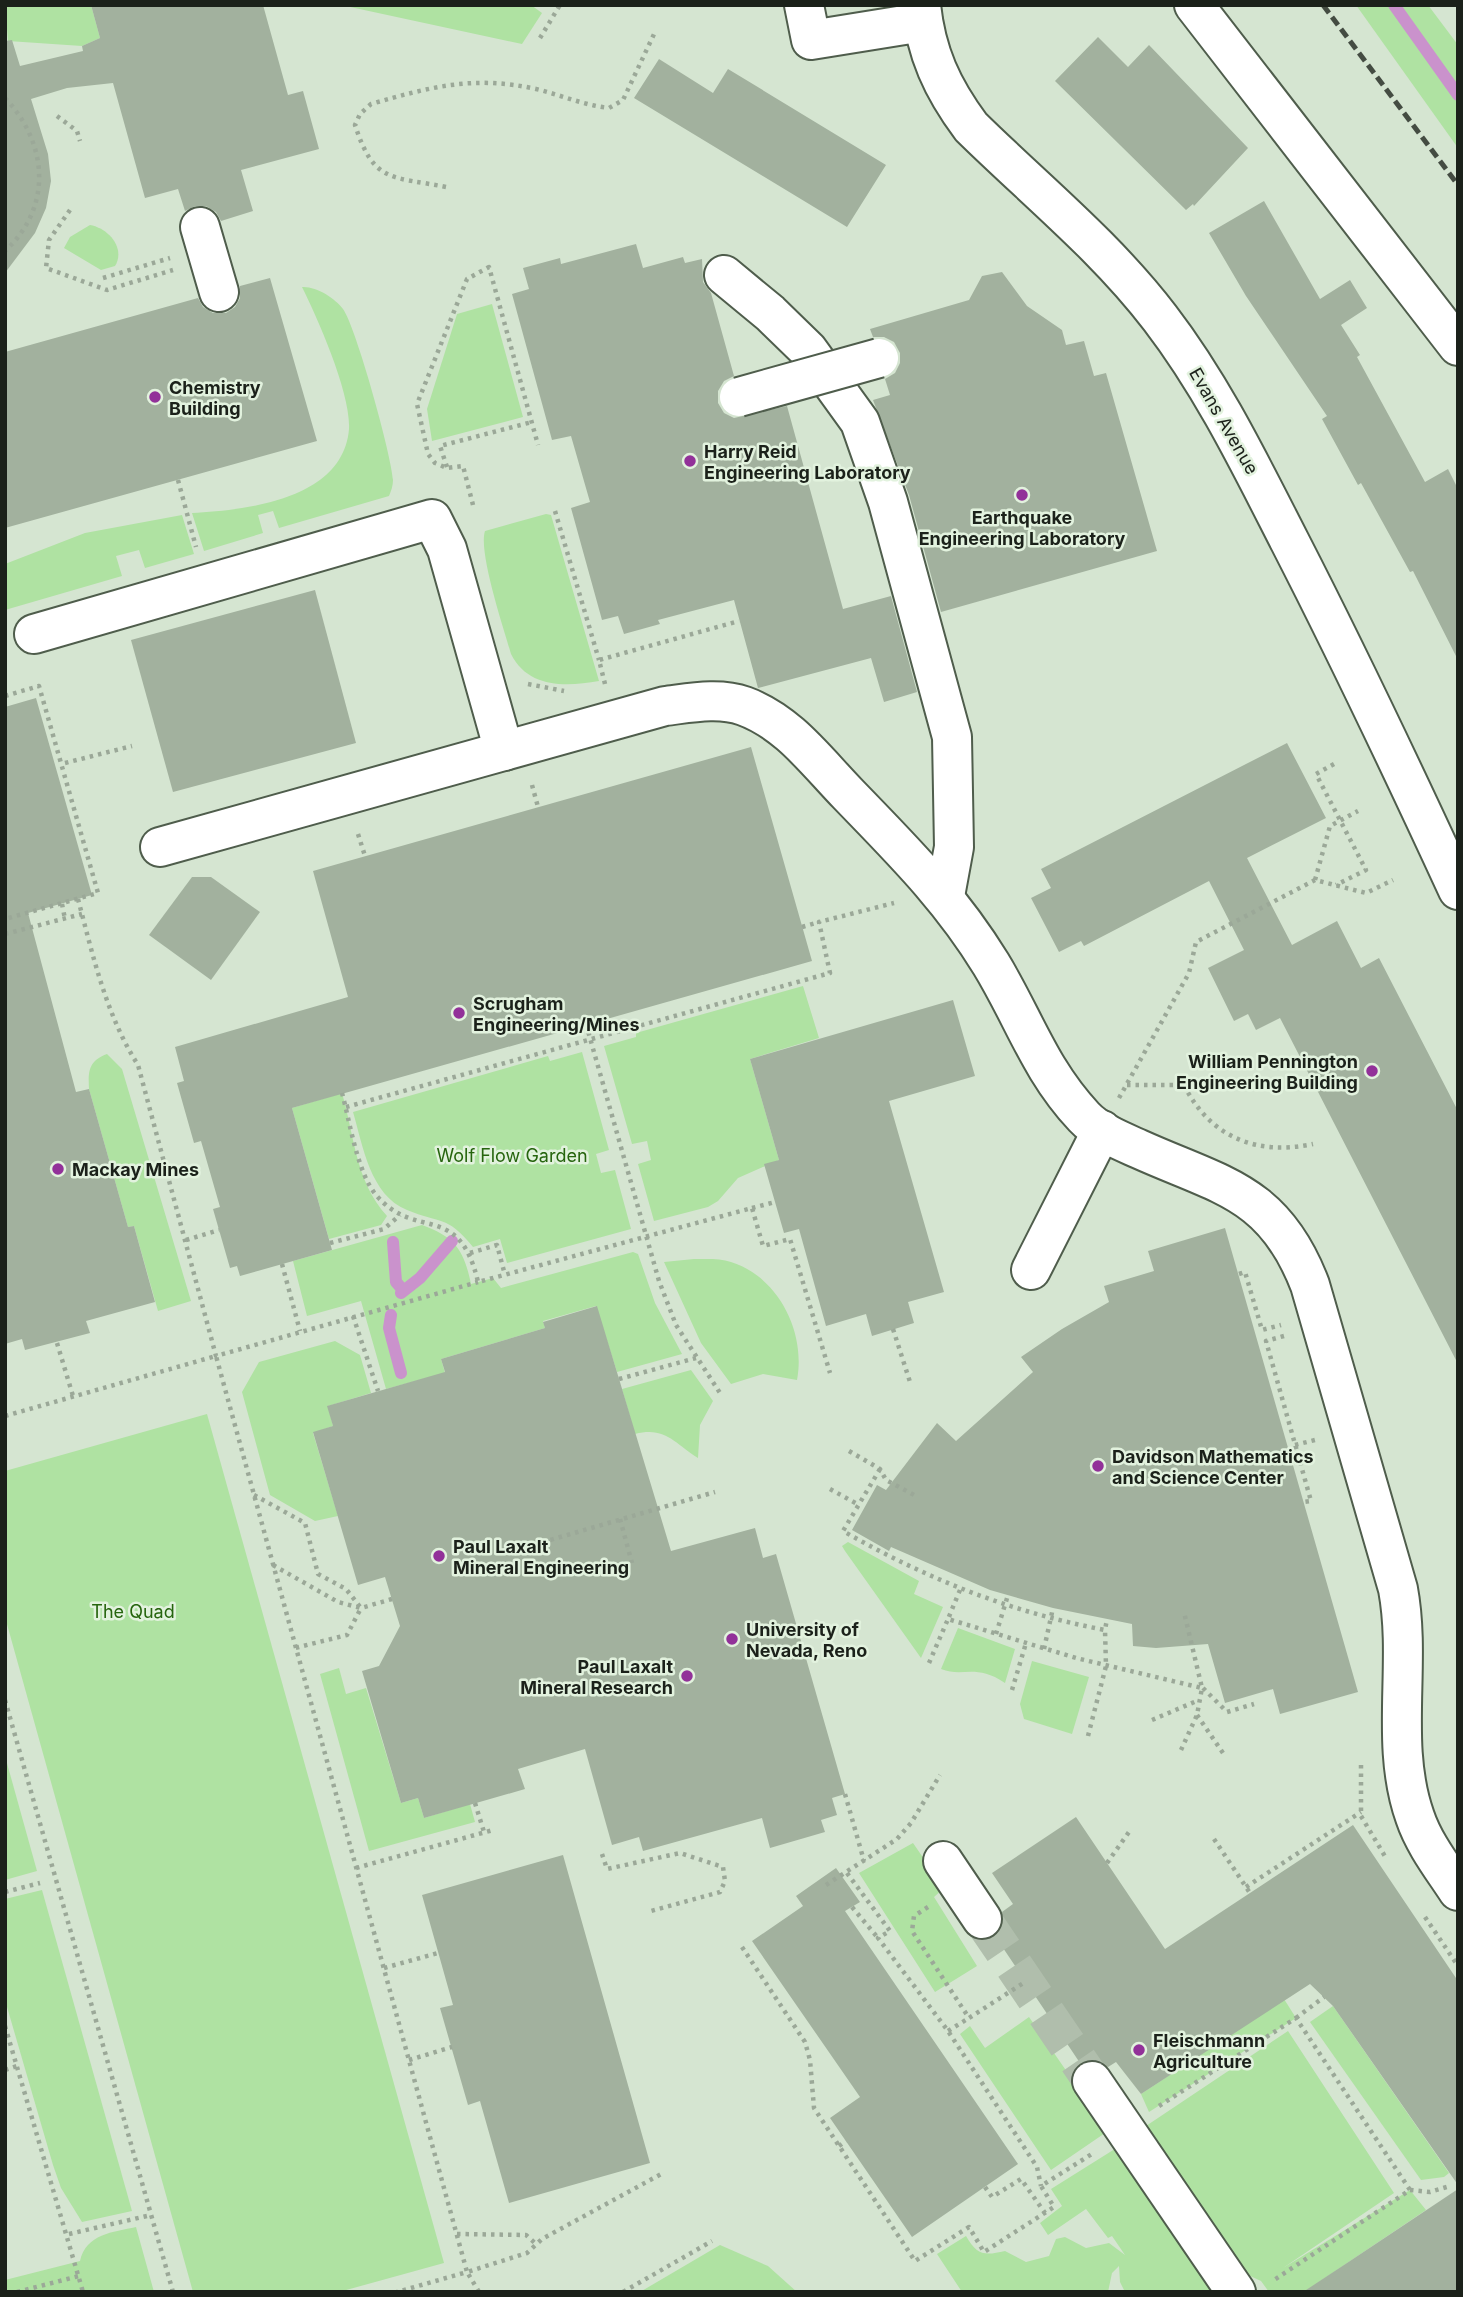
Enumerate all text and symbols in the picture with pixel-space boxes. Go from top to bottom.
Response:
street label: Evans Avenue [1185,364,1263,478]
place label: Chemistry Building [169,377,261,419]
marker: Chemistry Building [147,389,163,405]
place label: Harry Reid Engineering Laboratory [704,441,911,483]
marker: Harry Reid Engineering Laboratory [682,453,698,469]
marker: Earthquake Engineering Laboratory [1014,487,1030,503]
place label: Earthquake Engineering Laboratory [919,507,1125,549]
place label: Scrugham Engineering/Mines [473,993,640,1035]
marker: Scrugham Engineering/Mines [451,1005,467,1021]
place label: William Pennington Engineering Building [1176,1051,1358,1093]
marker: William Pennington Engineering Building [1364,1063,1380,1079]
park label: Wolf Flow Garden [436,1145,588,1166]
place label: Mackay Mines [72,1159,199,1180]
marker: Mackay Mines [50,1161,66,1177]
place label: Davidson Mathematics and Science Center [1112,1446,1314,1488]
marker: Davidson Mathematics and Science Center [1090,1458,1106,1474]
place label: Paul Laxalt Mineral Engineering [453,1536,629,1578]
marker: Paul Laxalt Mineral Engineering [431,1548,447,1564]
park label: The Quad [91,1601,175,1622]
place label: University of Nevada, Reno [746,1619,867,1661]
marker: University of Nevada, Reno [724,1631,740,1647]
place label: Paul Laxalt Mineral Research [520,1656,673,1698]
marker: Paul Laxalt Mineral Research [679,1668,695,1684]
place label: Fleischmann Agriculture [1153,2030,1265,2072]
marker: Fleischmann Agriculture [1131,2042,1147,2058]

